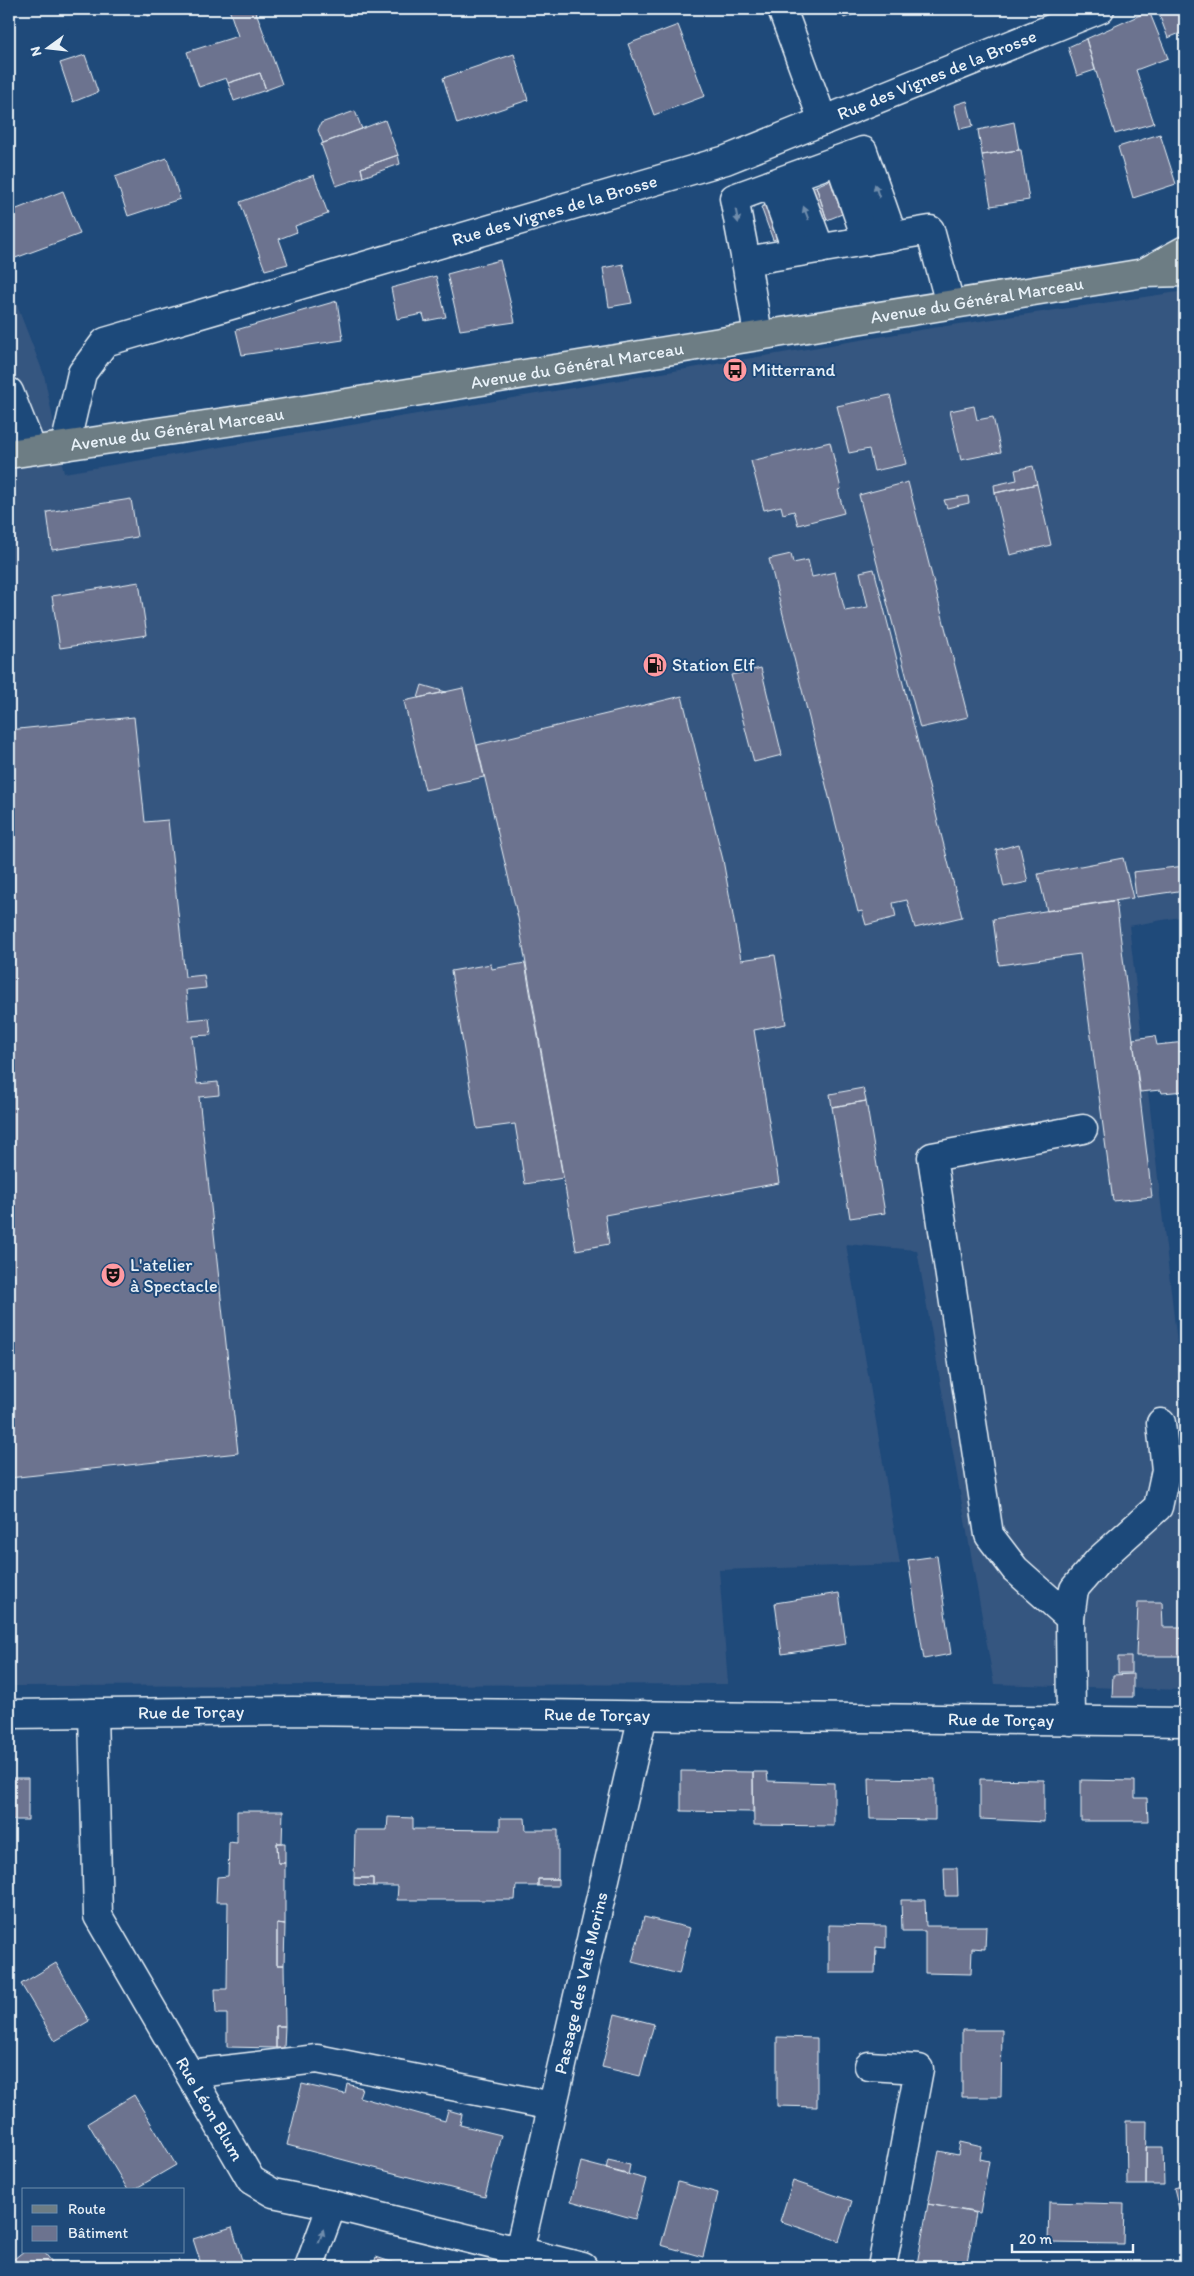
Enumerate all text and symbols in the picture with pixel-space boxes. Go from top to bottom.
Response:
north arrow [22,22,72,72]
street label: Rue des Vignes de la Brosse [834,25,1040,125]
text: N [26,44,45,58]
street label: Rue des Vignes de la Brosse [449,170,660,251]
one-way arrow [872,183,880,198]
one-way arrow [802,205,809,220]
one-way arrow [734,208,742,224]
street label: Avenue du Général Marceau [869,272,1085,328]
street label: Avenue du Général Marceau [469,337,685,394]
bus stop icon: Mitterrand [722,357,748,383]
place label: Mitterrand [752,359,836,381]
street label: Avenue du Général Marceau [69,402,286,456]
fuel station icon: Station Elf [642,652,668,678]
place label: Station Elf [672,654,755,676]
place label: L'atelier à Spectacle [130,1254,218,1297]
theatre icon: L'atelier à Spectacle [100,1262,126,1288]
street label: Rue de Torçay [138,1701,245,1724]
street label: Rue de Torçay [544,1703,651,1726]
street label: Rue de Torçay [948,1708,1055,1731]
street label: Passage des Vals Morins [549,1890,613,2076]
street label: Rue Léon Blum [171,2053,249,2165]
legend [22,2188,185,2254]
text: Route [68,2200,106,2218]
scale bar [1012,2221,1133,2253]
text: Bâtiment [68,2224,129,2242]
one-way arrow [318,2229,325,2244]
text: 20 m [1019,2230,1053,2248]

